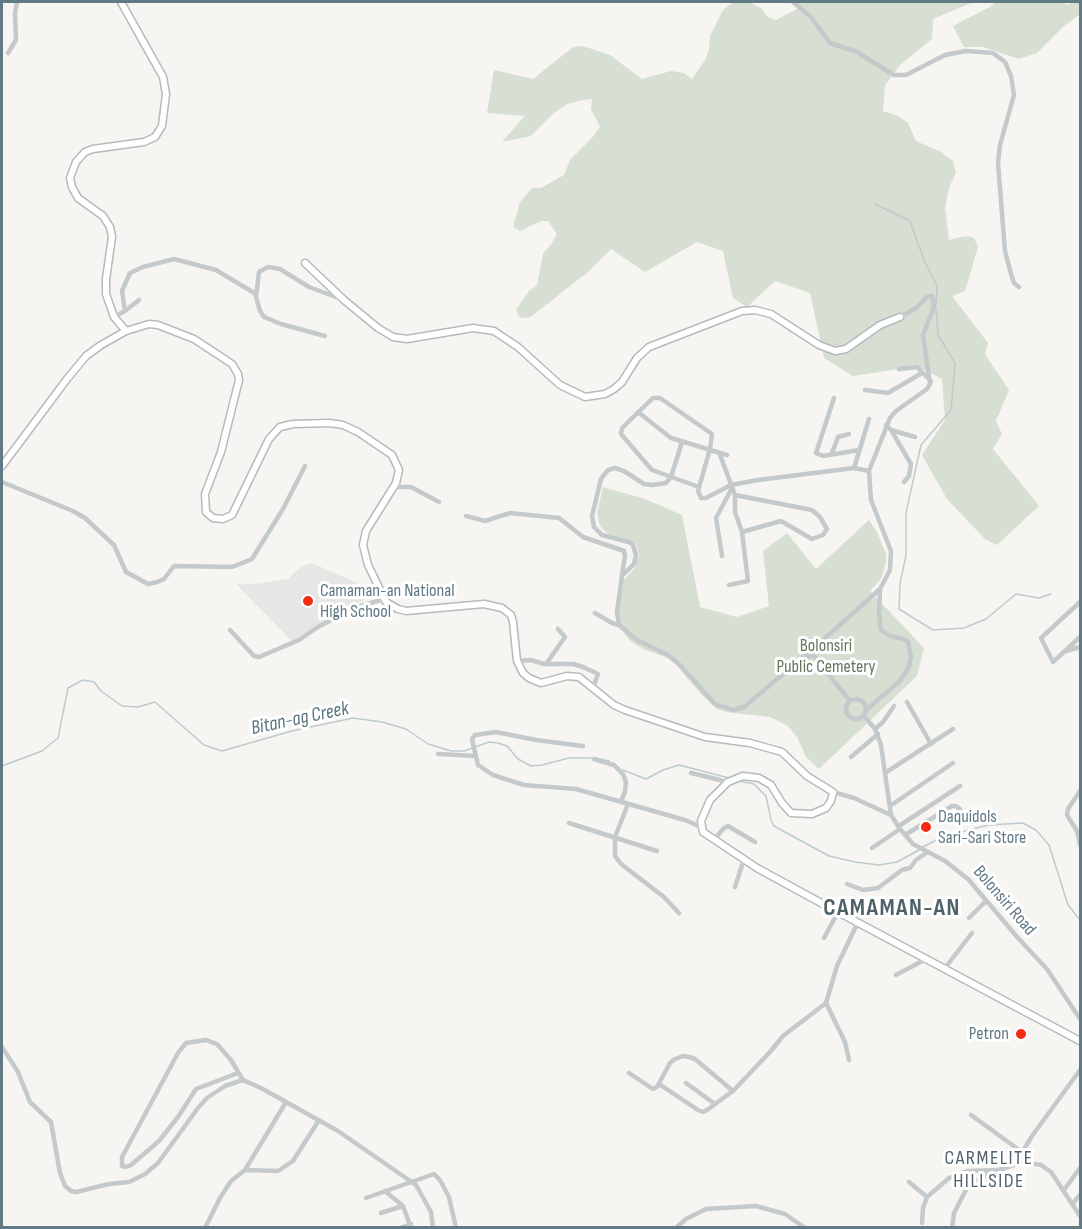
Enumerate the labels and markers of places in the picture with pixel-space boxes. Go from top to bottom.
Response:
place label: Camaman-an National High School [320,580,455,622]
marker: Camaman-an National High School [301,594,315,608]
place label: Daquidols Sari-Sari Store [938,806,1026,848]
marker: Daquidols Sari-Sari Store [919,820,933,834]
place label: Petron [969,1023,1009,1045]
marker: Petron [1014,1027,1028,1041]

